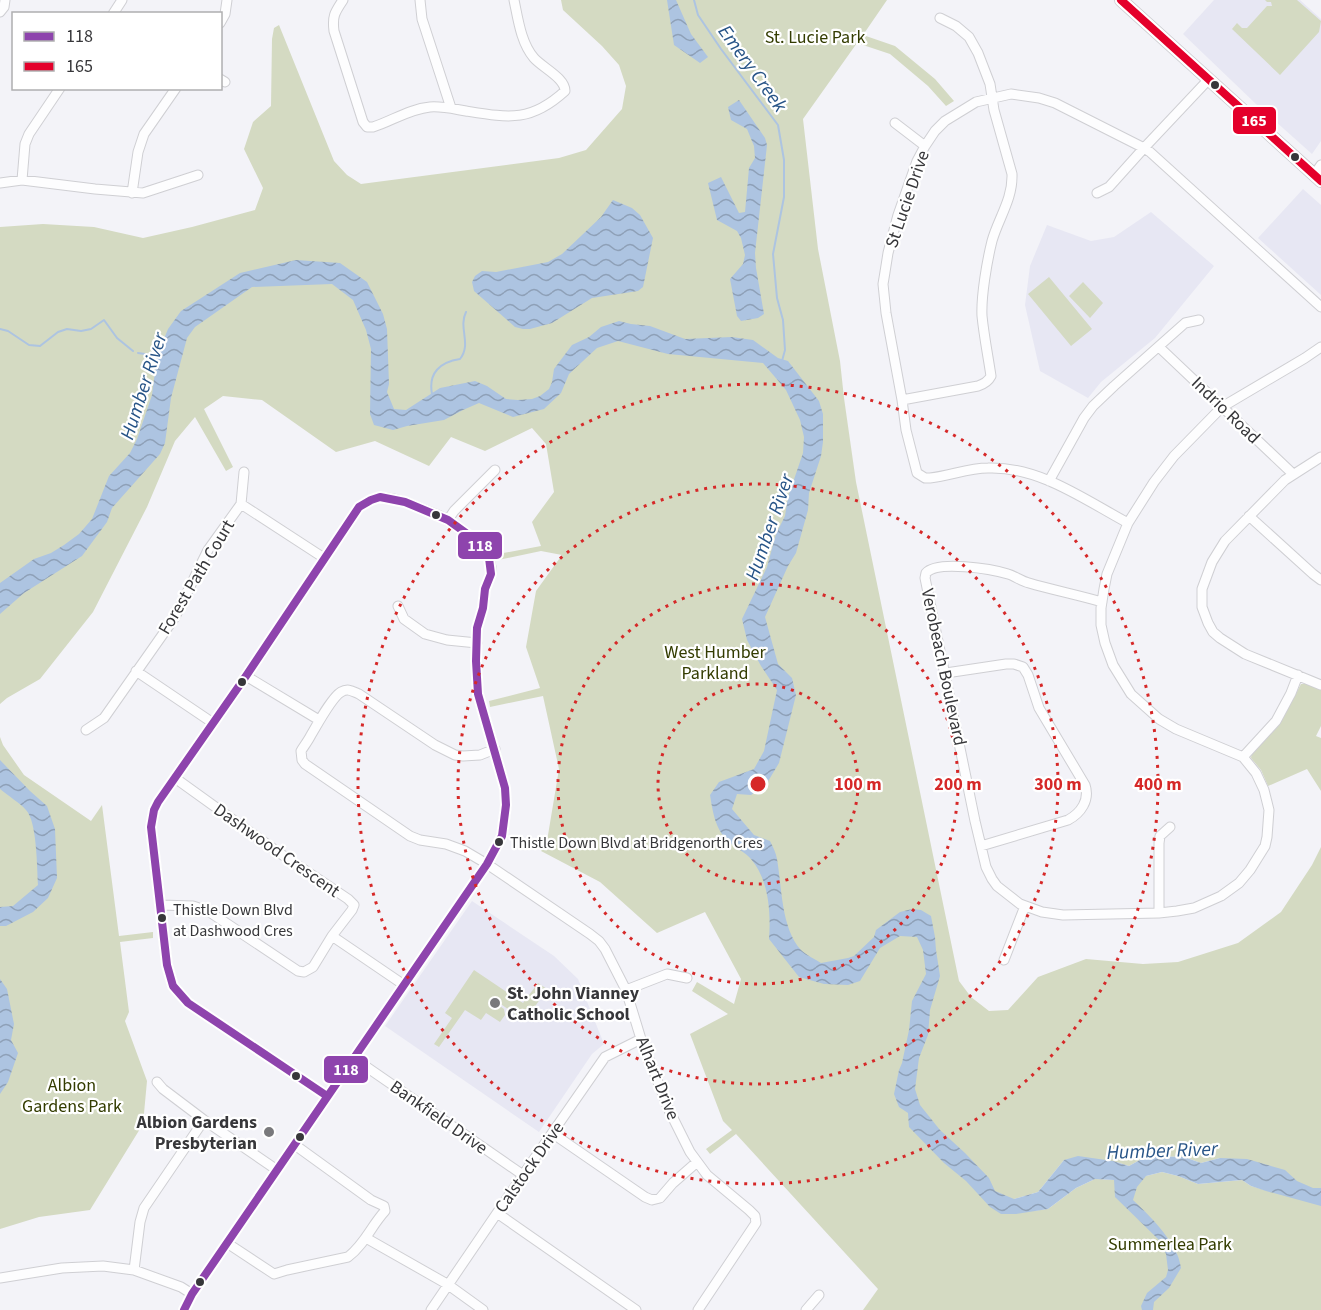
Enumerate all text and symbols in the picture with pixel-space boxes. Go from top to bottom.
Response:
legend [12,12,222,90]
water label: Emery Creek [711,19,794,118]
text: 118 [66,24,93,49]
park label: St. Lucie Park [765,25,865,50]
text: 165 [66,54,93,79]
unlabelled marker [1209,79,1221,91]
line badge: 165 [1232,106,1277,135]
text: 165 [1241,110,1267,132]
street label: St Lucie Drive [879,147,936,251]
unlabelled marker [1289,151,1301,163]
water label: Humber River [113,328,175,444]
street label: Indrio Road [1186,371,1266,450]
water label: Humber River [739,469,802,584]
unlabelled marker [430,509,442,521]
street label: Forest Path Court [152,515,241,639]
line badge: 118 [457,531,503,560]
text: 118 [467,535,493,557]
street label: Verobeach Boulevard [915,586,972,748]
park label: West Humber Parkland [664,640,767,686]
unlabelled marker [236,676,248,688]
text: 100 m [834,772,882,797]
text: 200 m [934,772,982,797]
text: 300 m [1034,772,1082,797]
text: 400 m [1134,772,1182,797]
centre of rings [748,774,768,794]
street label: Dashwood Crescent [209,797,345,903]
place label: Thistle Down Blvd at Bridgenorth Cres [510,832,763,854]
marker: Thistle Down Blvd at Bridgenorth Cres [493,836,505,848]
place label: Thistle Down Blvd at Dashwood Cres [173,899,293,942]
marker: Thistle Down Blvd at Dashwood Cres [156,912,168,924]
place label: St. John Vianney Catholic School [507,981,640,1027]
marker: St. John Vianney Catholic School [488,996,502,1010]
street label: Alhart Drive [629,1033,686,1124]
line badge: 118 [323,1055,369,1084]
text: 118 [333,1059,359,1081]
unlabelled marker [290,1070,302,1082]
park label: Albion Gardens Park [22,1073,122,1119]
street label: Bankfield Drive [385,1074,493,1160]
place label: Albion Gardens Presbyterian [136,1110,257,1156]
street label: Calstock Drive [489,1116,570,1218]
marker: Albion Gardens Presbyterian [262,1125,276,1139]
unlabelled marker [294,1131,306,1143]
water label: Humber River [1106,1135,1219,1167]
park label: Summerlea Park [1108,1232,1232,1257]
unlabelled marker [194,1276,206,1288]

